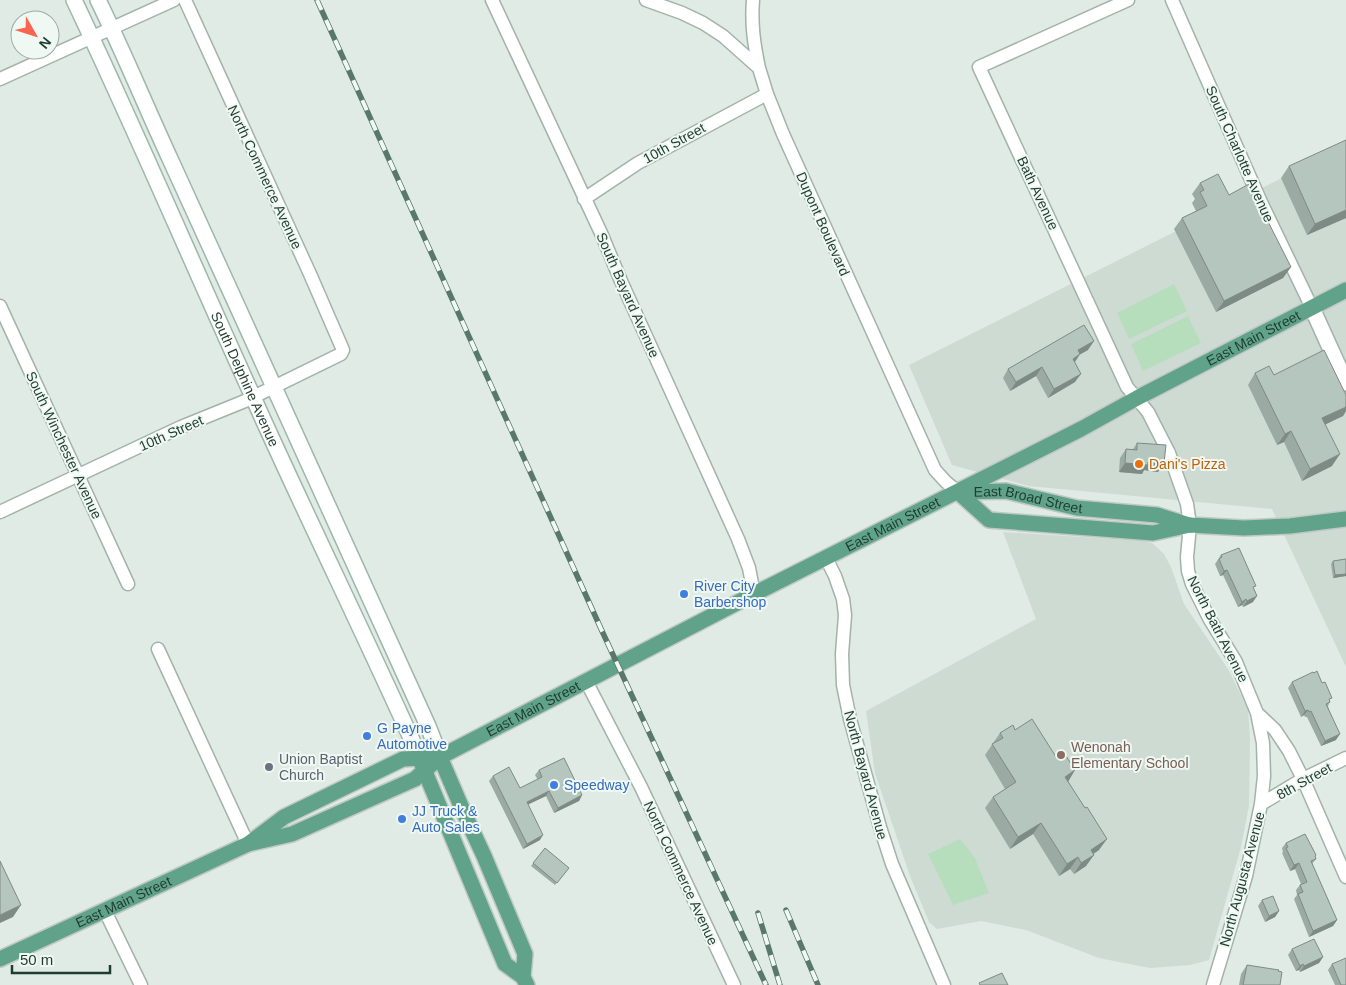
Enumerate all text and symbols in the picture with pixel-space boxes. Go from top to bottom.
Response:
north arrow [10,10,60,60]
text: N [36,34,55,52]
street label: South Charlotte Avenue [1203,83,1277,225]
street label: North Commerce Avenue [225,103,305,252]
street label: 10th Street [640,119,708,167]
street label: Bath Avenue [1014,154,1062,232]
street label: Dupont Boulevard [793,170,853,278]
street label: South Bayard Avenue [593,230,663,360]
street label: East Main Street [1203,307,1303,369]
street label: South Delphine Avenue [208,309,282,449]
street label: South Winchester Avenue [23,369,105,521]
street label: 10th Street [136,412,206,454]
place label: Dani's Pizza [1149,456,1226,472]
marker: Dani's Pizza [1133,458,1145,470]
street label: East Broad Street [974,483,1083,516]
street label: East Main Street [843,494,942,555]
street label: North Bath Avenue [1184,573,1252,685]
place label: River City Barbershop [694,578,767,610]
marker: River City Barbershop [678,588,690,600]
street label: East Main Street [483,678,583,740]
street label: North Bayard Avenue [841,709,891,841]
place label: G Payne Automotive [377,720,447,752]
marker: G Payne Automotive [361,730,373,742]
place label: Wenonah Elementary School [1071,739,1189,771]
marker: Wenonah Elementary School [1055,749,1067,761]
place label: Union Baptist Church [279,751,362,783]
street label: 8th Street [1274,759,1335,803]
marker: Union Baptist Church [263,761,275,773]
place label: Speedway [564,777,629,793]
marker: Speedway [548,779,560,791]
street label: North Commerce Avenue [641,799,721,948]
place label: JJ Truck & Auto Sales [412,803,480,835]
street label: North Augusta Avenue [1216,810,1268,948]
marker: JJ Truck & Auto Sales [396,813,408,825]
street label: East Main Street [73,873,174,931]
scale bar [12,942,110,974]
text: 50 m [20,951,53,968]

